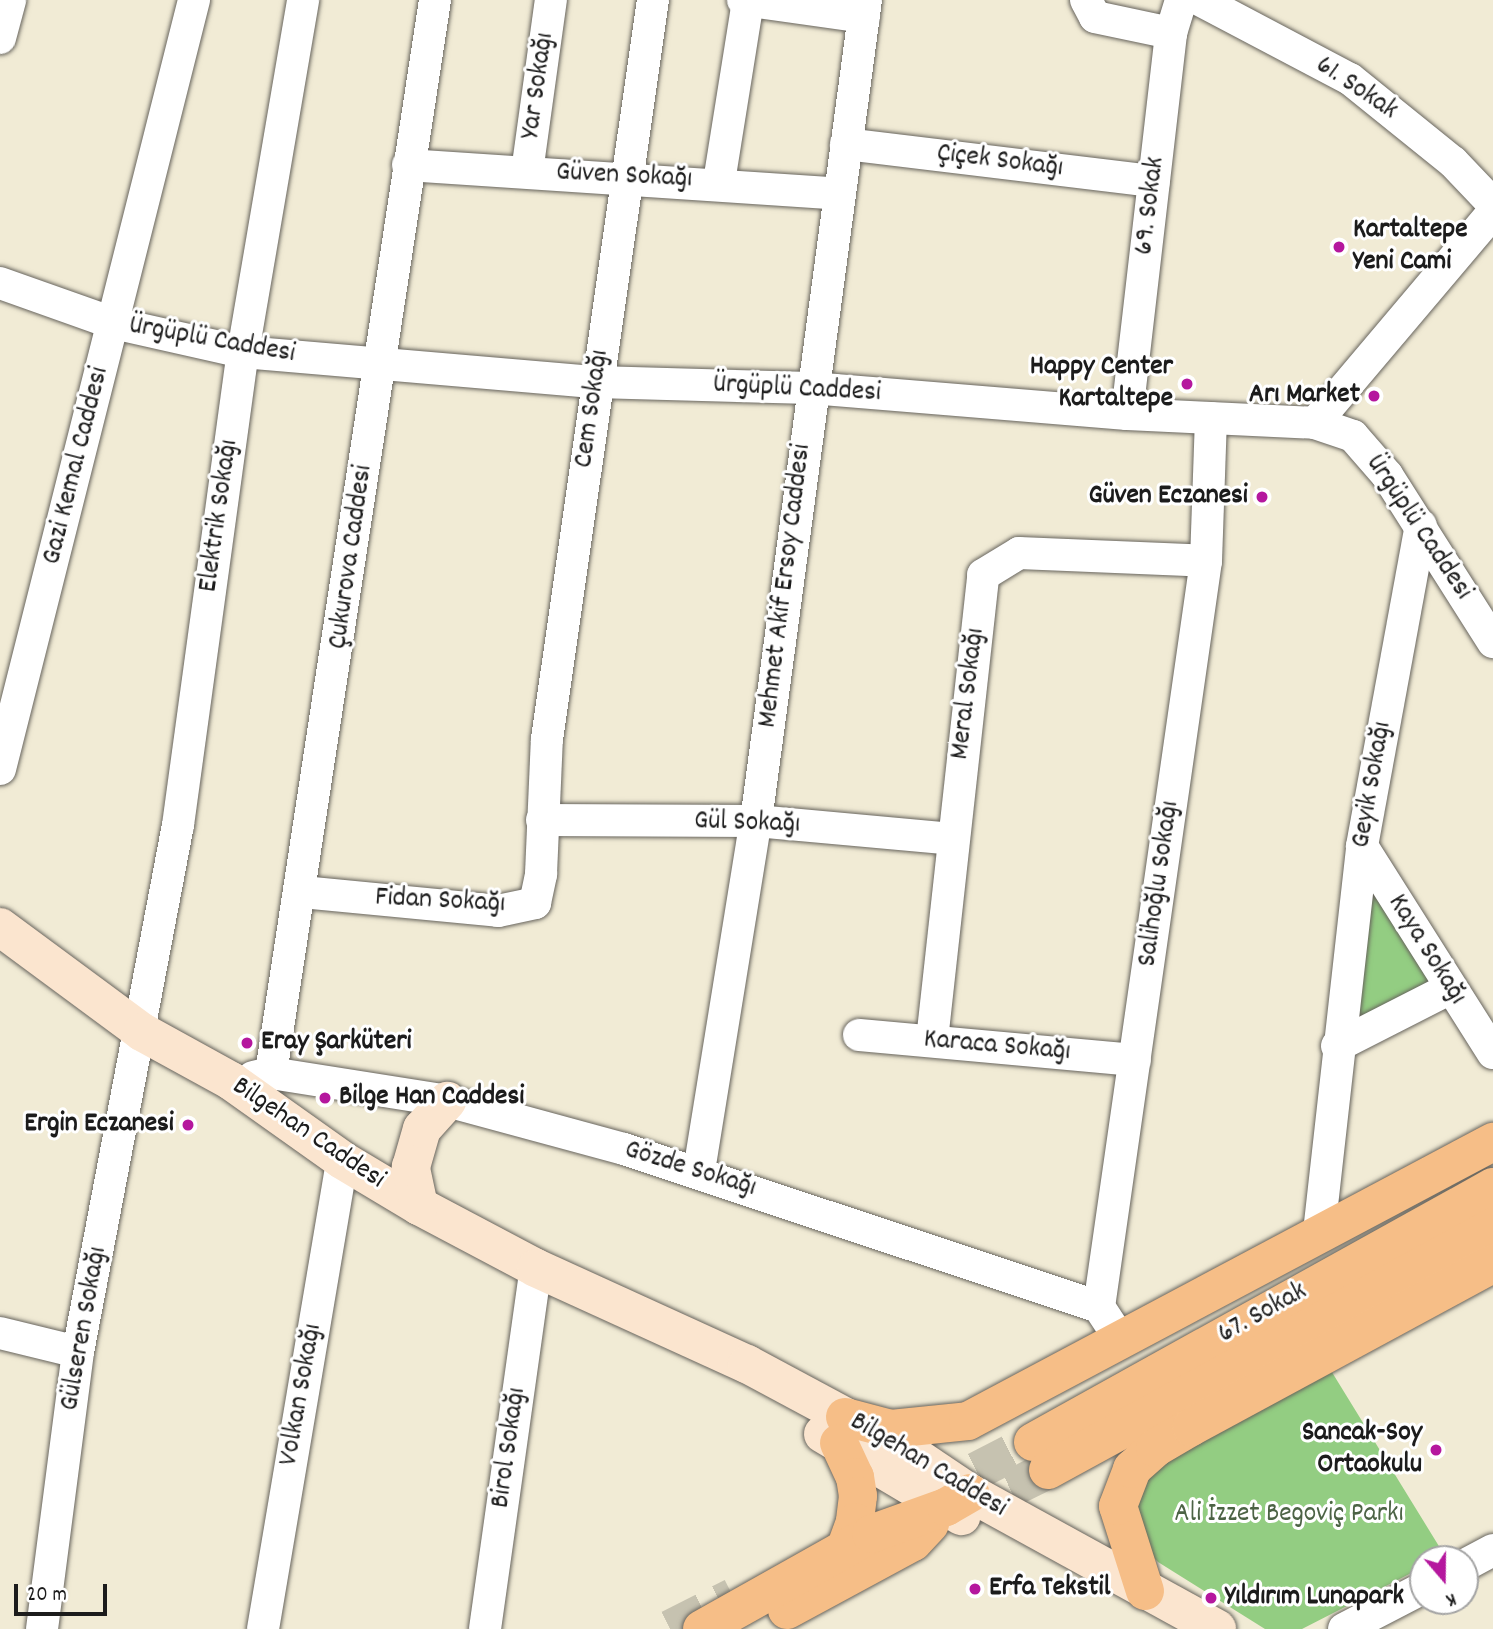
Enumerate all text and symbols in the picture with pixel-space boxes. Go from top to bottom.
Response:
street label: Yar Sokağı [515,31,563,141]
street label: 61. Sokak [1309,49,1403,129]
street label: Çiçek Sokağı [935,138,1065,186]
street label: 69. Sokak [1128,155,1174,257]
street label: Güven Sokağı [555,157,693,197]
place label: Kartaltepe Yeni Cami [1353,214,1467,280]
marker: Kartaltepe Yeni Cami [1331,239,1347,255]
street label: Ürgüplü Caddesi [126,310,298,372]
street label: Cem Sokağı [568,348,618,470]
place label: Happy Center Kartaltepe [1030,351,1173,417]
street label: Gazi Kemal Caddesi [36,364,118,568]
street label: Ürgüplü Caddesi [712,369,882,411]
marker: Happy Center Kartaltepe [1179,376,1195,392]
place label: Arı Market [1249,379,1360,413]
marker: Arı Market [1366,388,1382,404]
street label: Elektrik Sokağı [193,438,247,594]
street label: Mehmet Akif Ersoy Caddesi [752,442,820,730]
street label: Ürgüplü Caddesi [1357,449,1479,607]
street label: Çukurova Caddesi [322,463,382,651]
place label: Güven Eczanesi [1089,480,1248,514]
marker: Güven Eczanesi [1254,489,1270,505]
street label: Meral Sokağı [944,626,994,762]
street label: Geyik Sokağı [1345,719,1401,851]
street label: Salihoğlu Sokağı [1132,799,1188,969]
street label: Gül Sokağı [693,805,801,843]
street label: Fidan Sokağı [374,882,506,922]
street label: Kaya Sokağı [1379,889,1473,1011]
street label: Karaca Sokağı [922,1024,1072,1070]
place label: Eray Şarküteri [261,1026,412,1060]
marker: Eray Şarküteri [239,1035,255,1051]
street label: Bilgehan Caddesi [225,1070,391,1198]
place label: Bilge Han Caddesi [339,1081,524,1115]
marker: Bilge Han Caddesi [317,1090,333,1106]
place label: Ergin Eczanesi [24,1108,174,1142]
marker: Ergin Eczanesi [180,1117,196,1133]
street label: Gözde Sokağı [620,1134,760,1206]
street label: Gülseren Sokağı [54,1244,116,1414]
street label: 67. Sokak [1213,1276,1313,1352]
street label: Volkan Sokağı [273,1321,331,1469]
street label: Birol Sokağı [485,1386,535,1510]
street label: Bilgehan Caddesi [843,1406,1013,1526]
place label: Sancak-Soy Ortaokulu [1302,1417,1422,1483]
marker: Sancak-Soy Ortaokulu [1428,1442,1444,1458]
park label: Ali İzzet Begoviç Parkı [1174,1498,1404,1532]
north arrow [1409,1545,1479,1615]
scale bar [18,1570,110,1614]
place label: Erfa Tekstil [989,1572,1110,1606]
text: 20 m [27,1581,67,1611]
marker: Erfa Tekstil [967,1581,983,1597]
place label: Yıldırım Lunapark [1225,1581,1404,1615]
text: K [1442,1584,1459,1613]
marker: Yıldırım Lunapark [1203,1590,1219,1606]

